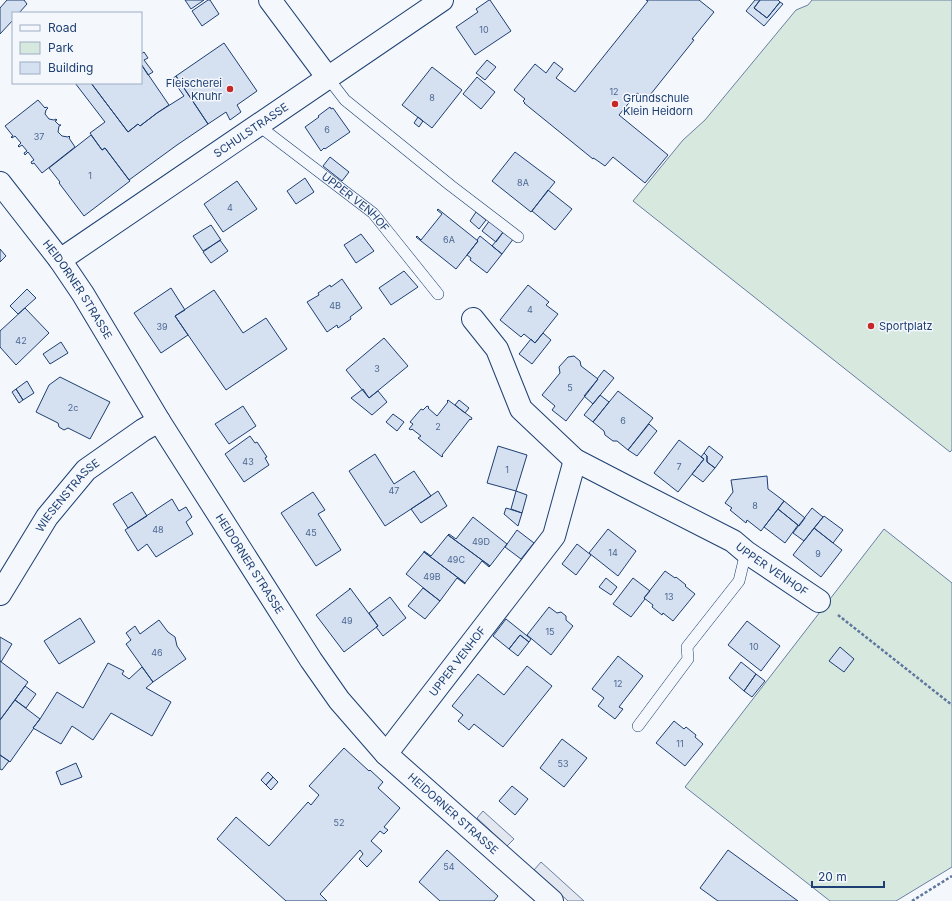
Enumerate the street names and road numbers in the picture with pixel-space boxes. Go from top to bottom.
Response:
street label: SCHULSTRASSE [211,100,291,160]
street label: UPPER VENHOF [319,169,392,234]
street label: HEIDORNER STRASSE [40,237,115,342]
street label: WIESENSTRASSE [33,456,102,534]
street label: HEIDORNER STRASSE [213,511,287,617]
street label: UPPER VENHOF [733,539,811,599]
street label: UPPER VENHOF [426,624,489,699]
street label: HEIDORNER STRASSE [405,770,501,857]

